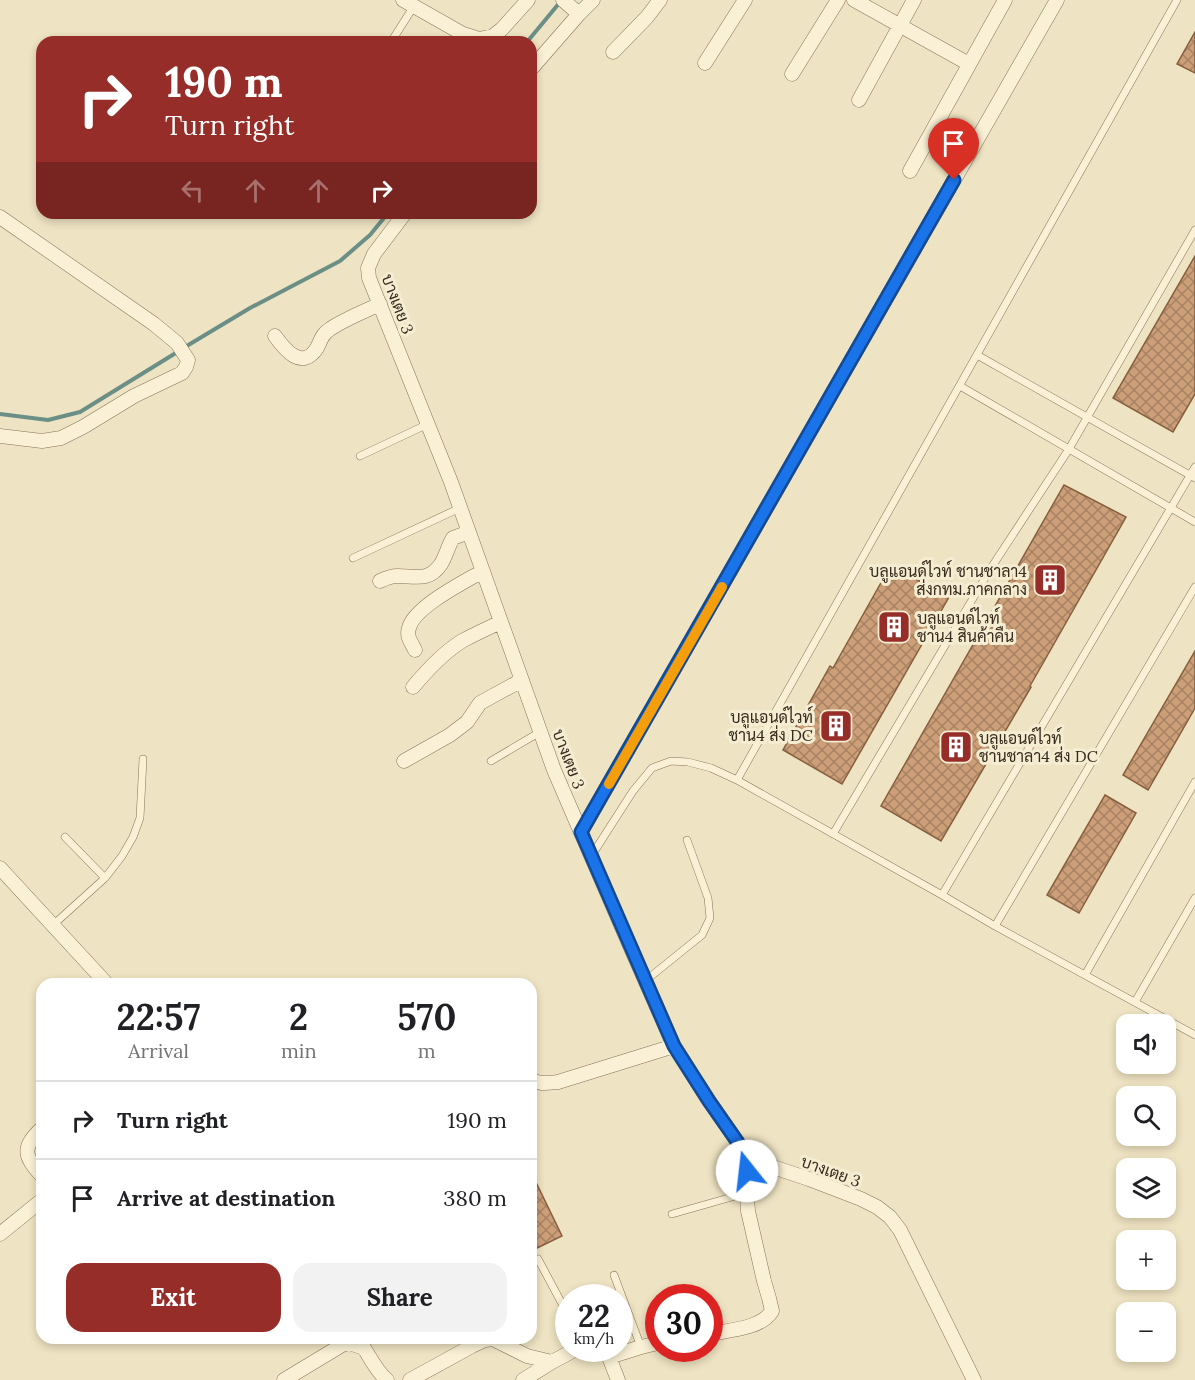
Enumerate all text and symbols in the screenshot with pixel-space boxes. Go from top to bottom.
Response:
text: 190 m [165,55,283,109]
icon: right [66,60,144,138]
text: Turn right [165,108,294,142]
pin [928,118,979,180]
icon: arrive [937,127,970,160]
icon: left [176,174,209,207]
icon: ahead [239,174,272,207]
icon: ahead [302,174,335,207]
icon: right [365,174,398,207]
street label: บางเตย 3 [378,271,419,337]
place label: บลูแอนด์ไวท์ ชานชาลา4 ส่งกทม.ภาคกลาง [869,559,1027,599]
building icon: บลูแอนด์ไวท์ ชานชาลา4 ส่งกทม.ภาคกลาง [1032,562,1068,598]
place label: บลูแอนด์ไวท์ ชาน4 สินค้าคืน [917,606,1014,646]
building icon: บลูแอนด์ไวท์ ชาน4 สินค้าคืน [876,609,912,645]
place label: บลูแอนด์ไวท์ ชาน4 ส่ง DC [729,705,813,745]
building icon: บลูแอนด์ไวท์ ชาน4 ส่ง DC [818,708,854,744]
street label: บางเตย 3 [549,726,590,792]
place label: บลูแอนด์ไวท์ ชานชาลา4 ส่ง DC [979,726,1098,766]
building icon: บลูแอนด์ไวท์ ชานชาลา4 ส่ง DC [938,729,974,765]
text: 22:57 [117,994,200,1040]
text: 2 [289,994,308,1040]
text: 570 [397,994,456,1040]
map controls [1116,1014,1176,1362]
button: sound [1116,1014,1176,1074]
text: Arrival [128,1038,189,1063]
text: min [281,1038,317,1063]
text: m [418,1038,436,1063]
button: search [1116,1086,1176,1146]
icon: right [66,1104,99,1137]
text: Turn right [117,1106,228,1134]
text: 190 m [447,1106,507,1134]
position arrow [715,1139,779,1203]
street label: บางเตย 3 [798,1151,864,1191]
button: layers [1116,1158,1176,1218]
icon: arrive [66,1182,99,1215]
text: Arrive at destination [117,1184,335,1212]
text: 380 m [443,1184,507,1212]
button: + [1116,1230,1176,1290]
button: Exit [66,1263,281,1332]
button: Share [293,1263,507,1332]
speed limit sign: 30 [645,1284,723,1362]
text: 22 [578,1297,610,1335]
button: − [1116,1302,1176,1362]
text: km/h [574,1329,614,1348]

